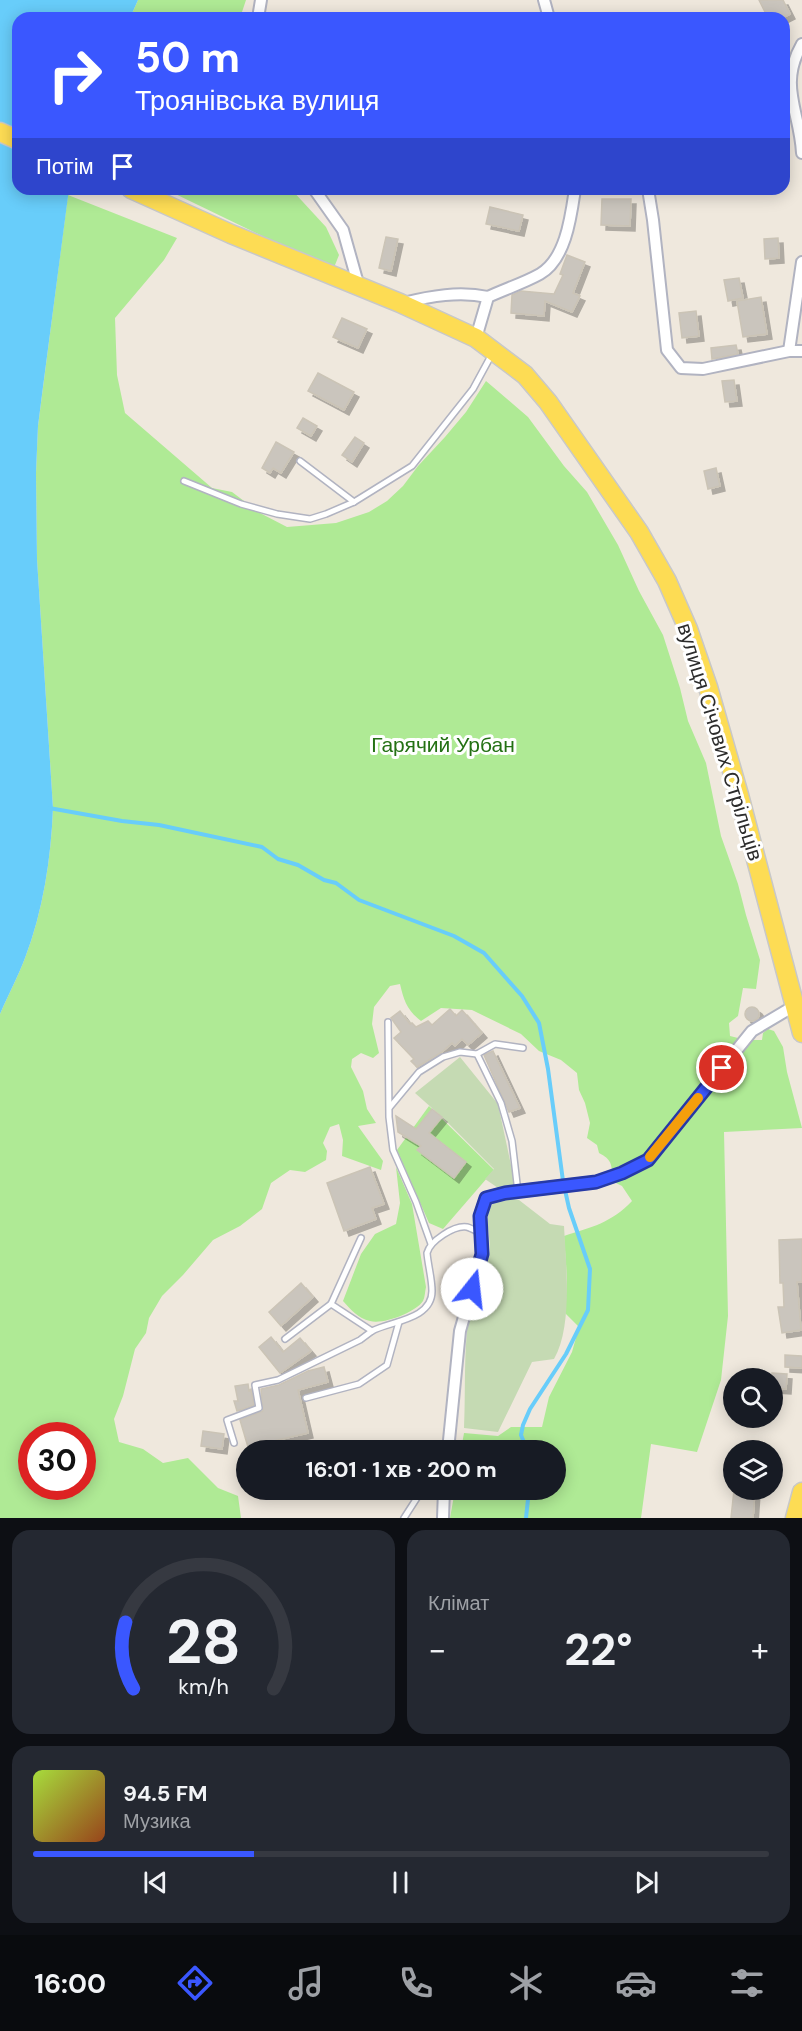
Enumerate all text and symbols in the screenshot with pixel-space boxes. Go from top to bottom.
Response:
text: 50 m [135,30,240,85]
icon: right [36,36,114,114]
text: Троянівська вулиця [135,83,379,118]
icon: arrive [106,150,139,183]
text: Потім [36,152,94,181]
street label: вулиця Січових Стрільців [670,620,770,864]
park label: Гарячий Урбан [371,731,515,759]
pin [696,1042,747,1093]
icon: arrive [705,1051,738,1084]
position arrow [440,1257,504,1321]
map controls [723,1368,783,1500]
button: search [723,1368,783,1428]
speed limit sign: 30 [18,1422,96,1500]
button: layers [723,1440,783,1500]
text: 16:01 · 1 хв · 200 m [305,1455,497,1484]
text: Клімат [428,1590,489,1616]
text: 28 [166,1601,241,1682]
text: 22° [564,1620,633,1679]
text: − [428,1628,446,1671]
text: + [751,1628,769,1671]
text: km/h [178,1673,229,1701]
text: 94.5 FM [123,1779,207,1808]
text: Музика [123,1808,191,1834]
icon: previous [139,1866,172,1899]
icon: pause [384,1866,417,1899]
icon: next [630,1866,663,1899]
icon: directions [174,1962,216,2004]
icon: music [285,1962,327,2004]
icon: phone [395,1962,437,2004]
icon: climate [505,1962,547,2004]
icon: car [615,1962,657,2004]
icon: filters [726,1962,768,2004]
text: 16:00 [34,1966,106,2001]

